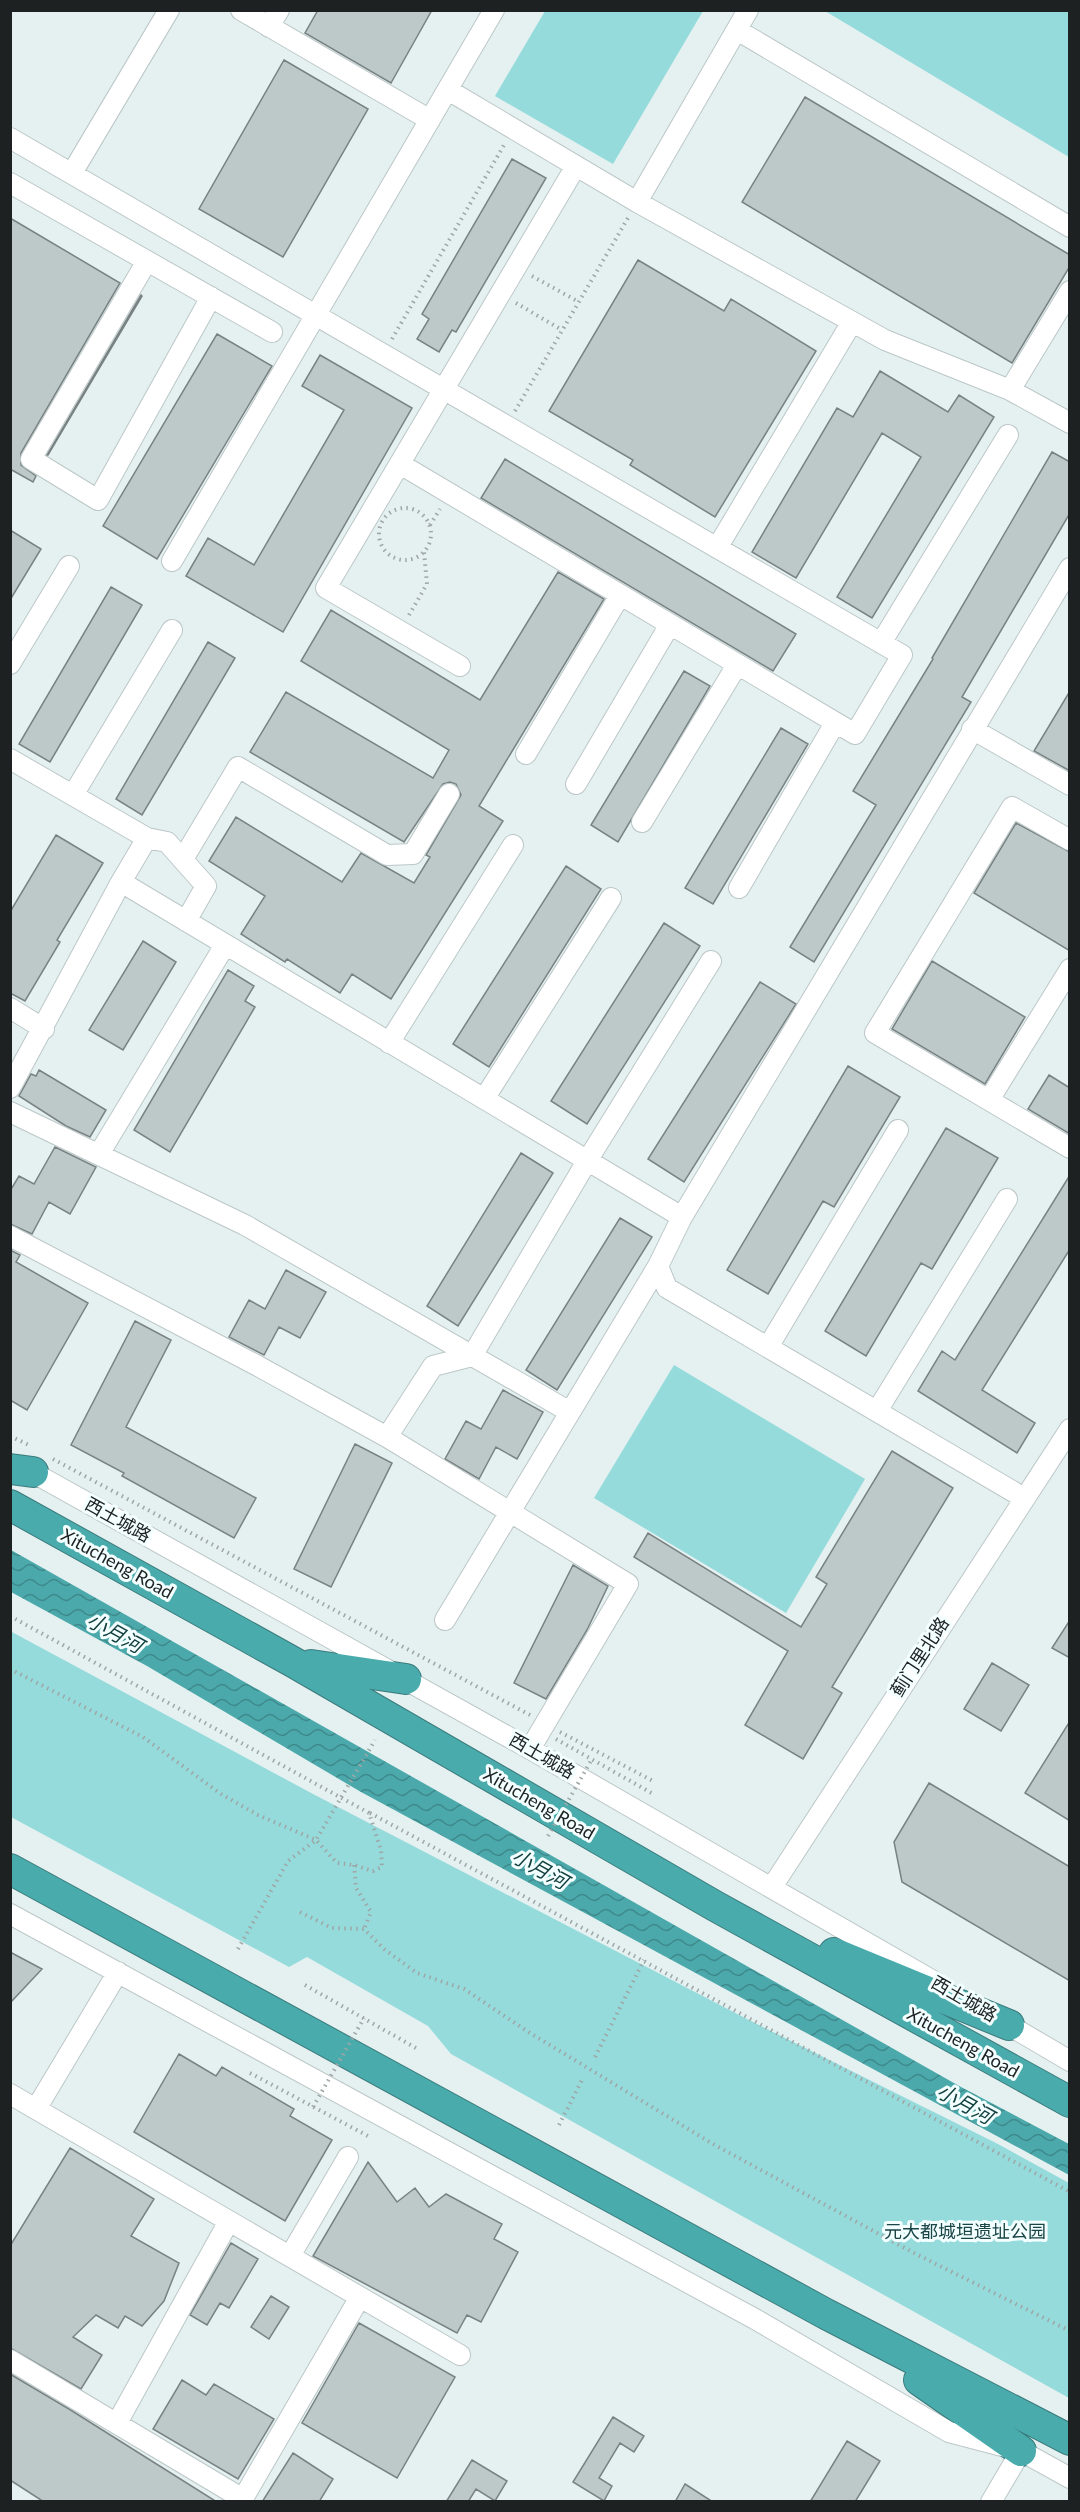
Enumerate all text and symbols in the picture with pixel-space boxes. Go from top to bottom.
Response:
street label: 西土城路 [82,1492,155,1546]
street label: Xitucheng Road [58,1523,177,1603]
water label: 小月河 [83,1607,151,1659]
street label: 蓟门里北路 [885,1613,953,1700]
street label: 西土城路 [506,1728,579,1783]
street label: Xitucheng Road [480,1762,599,1844]
water label: 小月河 [508,1843,576,1895]
street label: 西土城路 [928,1971,1001,2026]
street label: Xitucheng Road [904,2002,1023,2082]
water label: 小月河 [933,2078,1001,2130]
park label: 元大都城垣遗址公园 [884,2220,1046,2242]

